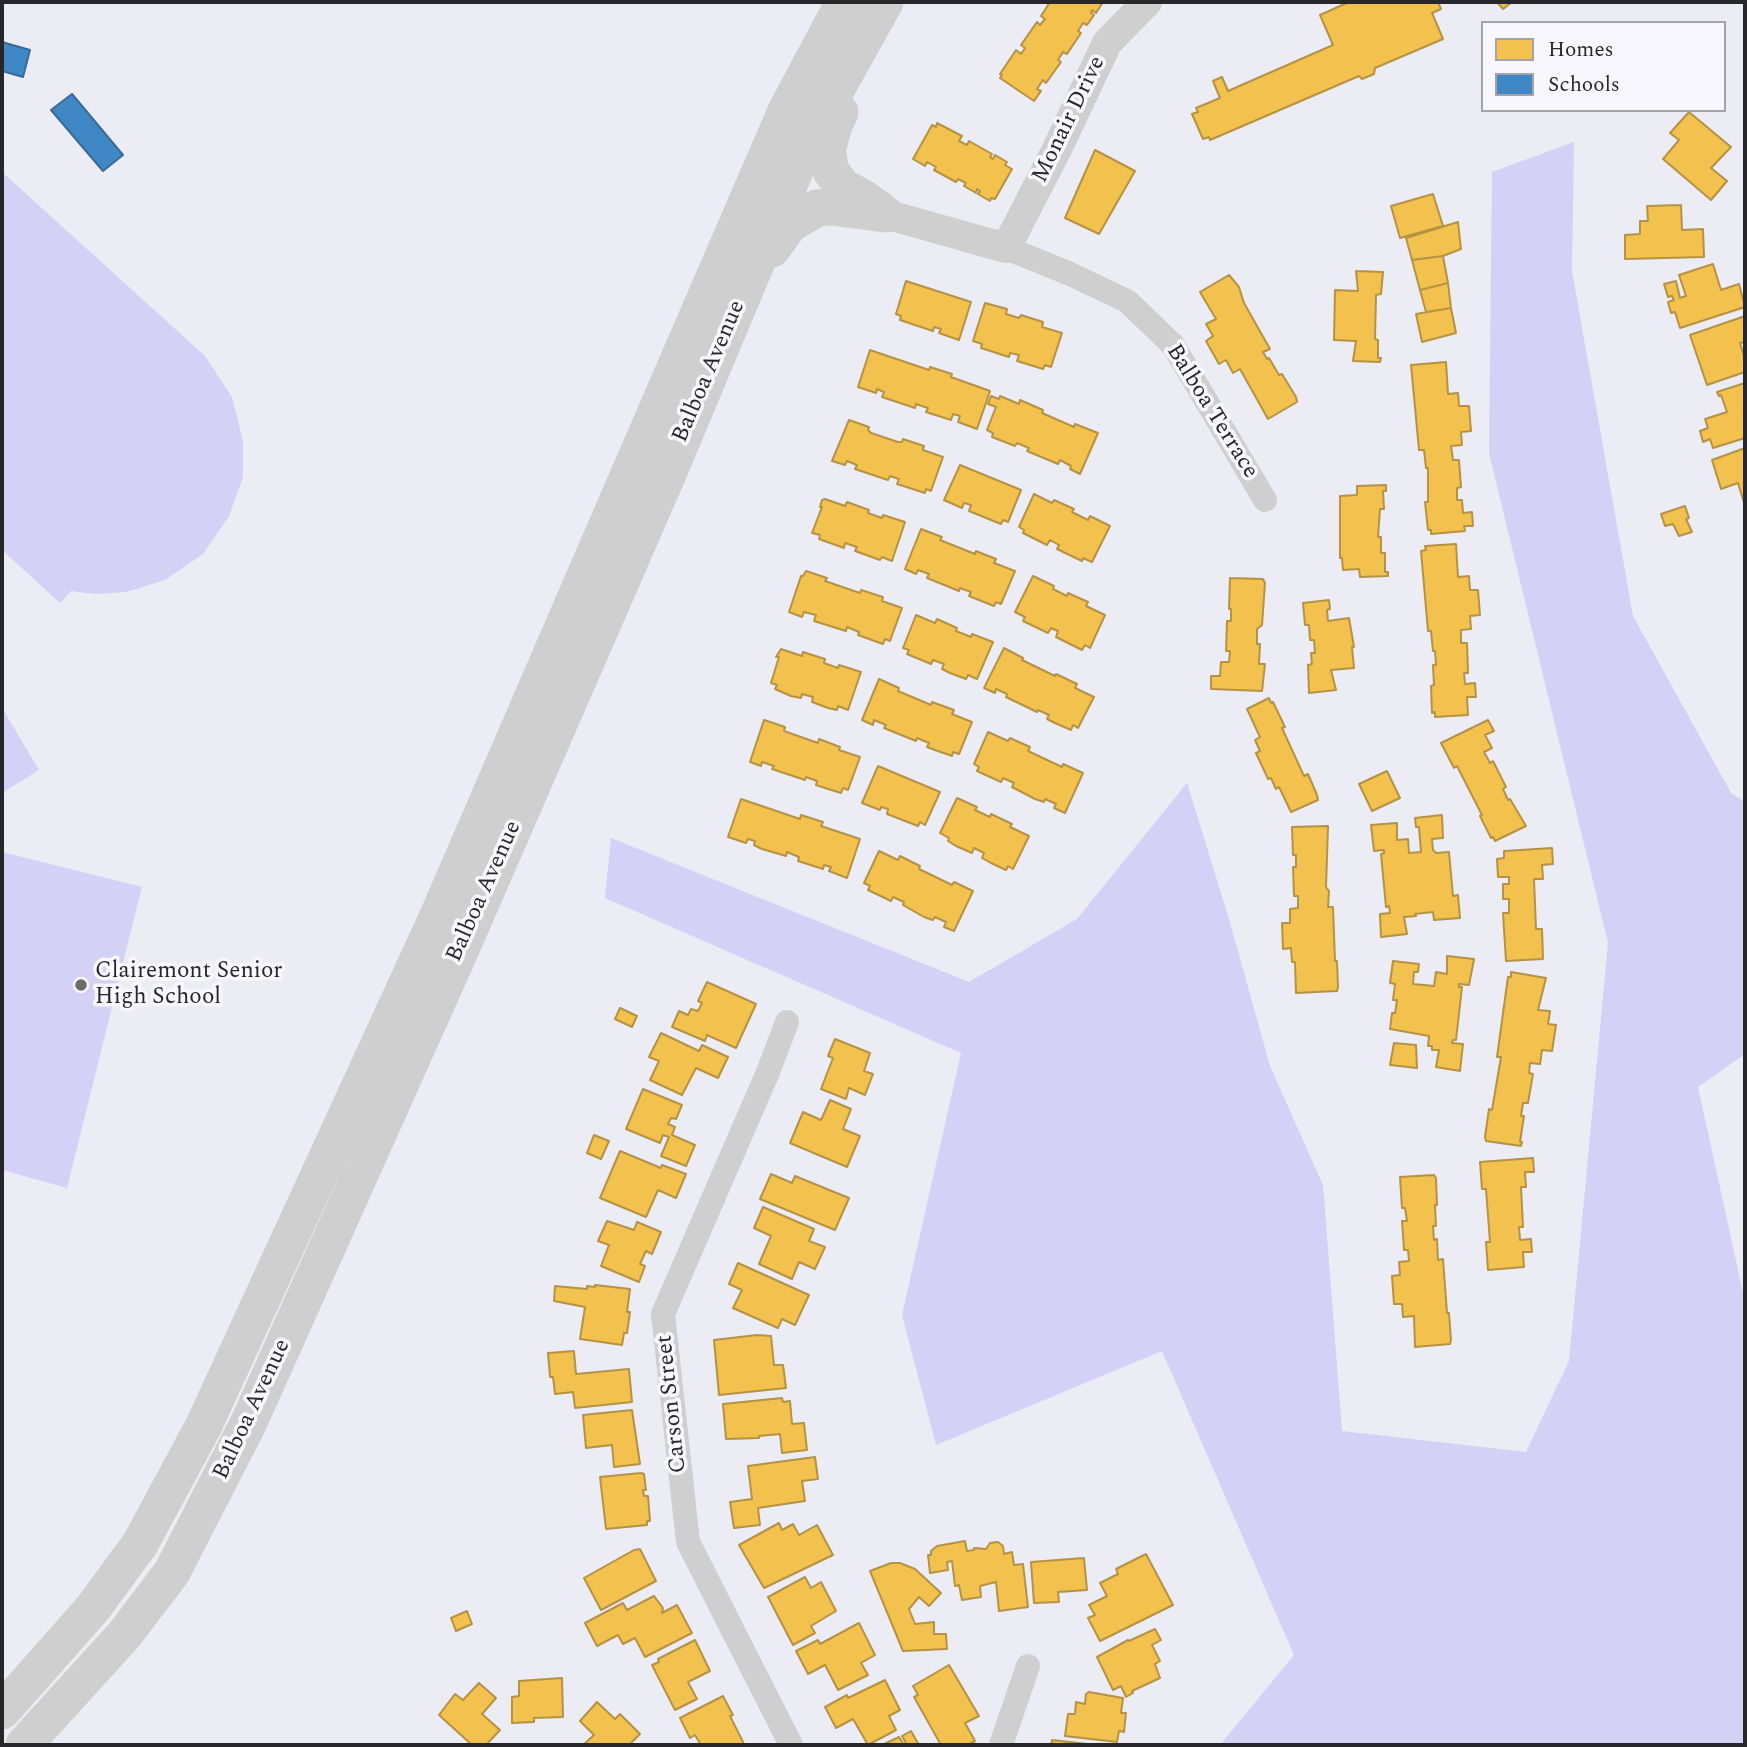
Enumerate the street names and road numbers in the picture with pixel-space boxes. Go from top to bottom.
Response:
street label: Monair Drive [1027,52,1113,188]
street label: Balboa Avenue [668,297,752,447]
street label: Balboa Terrace [1159,340,1263,484]
street label: Balboa Avenue [442,817,528,967]
street label: Carson Street [652,1333,694,1475]
street label: Balboa Avenue [208,1336,298,1484]

